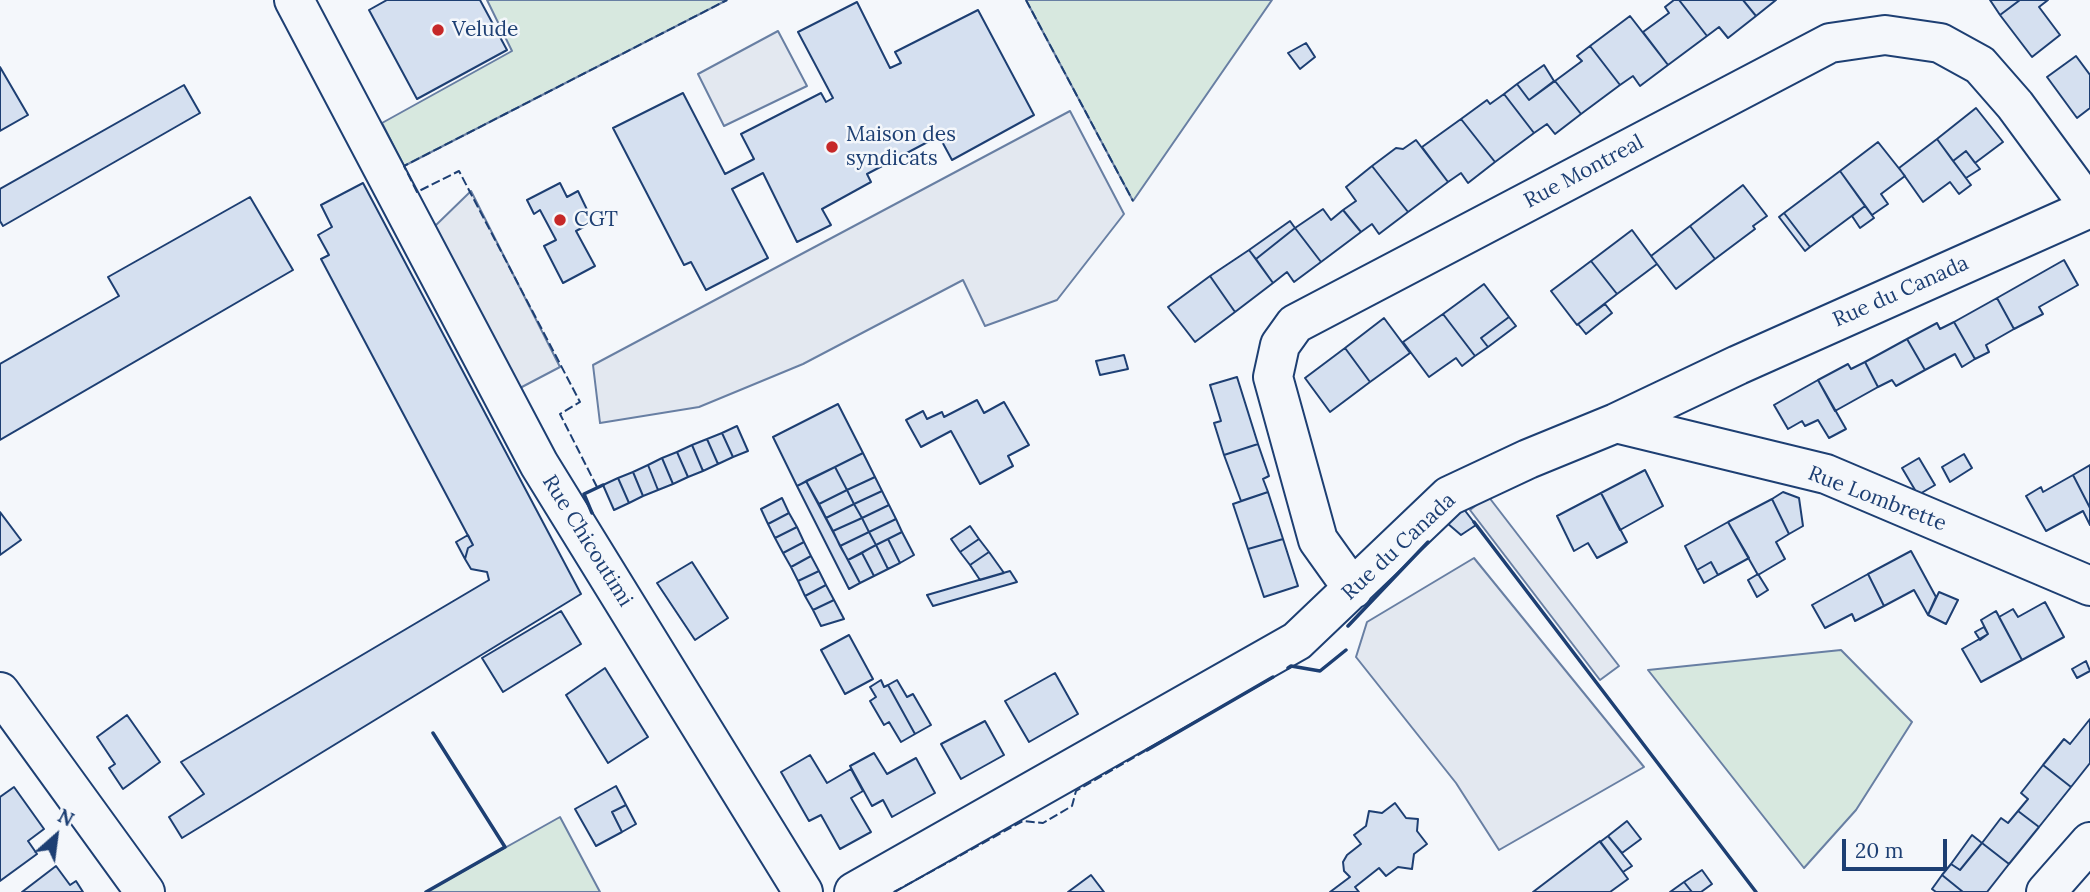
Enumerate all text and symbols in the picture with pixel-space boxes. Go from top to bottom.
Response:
place label: Velude [452,17,518,43]
marker: Velude [430,22,446,38]
place label: Maison des syndicats [846,122,956,172]
street label: Rue Montreal [1520,130,1648,214]
marker: Maison des syndicats [824,139,840,155]
place label: CGT [574,207,618,233]
marker: CGT [552,212,568,228]
street label: Rue du Canada [1829,251,1973,333]
street label: Rue Lombrette [1804,461,1950,537]
street label: Rue Chicoutimi [536,471,638,611]
street label: Rue du Canada [1337,488,1461,606]
north arrow [21,801,91,871]
text: N [54,803,78,832]
scale bar [1845,826,1950,870]
text: 20 m [1855,837,1904,864]

